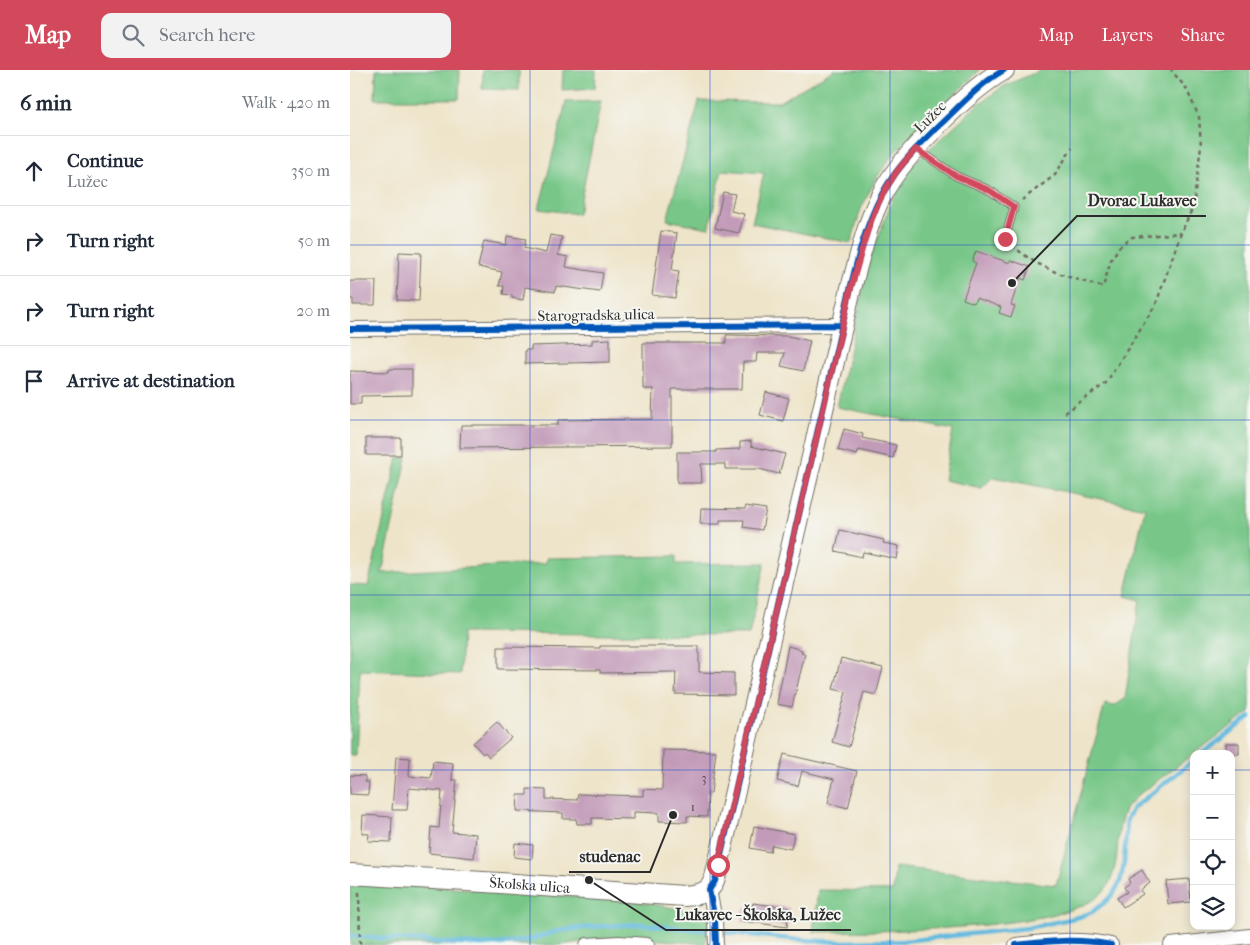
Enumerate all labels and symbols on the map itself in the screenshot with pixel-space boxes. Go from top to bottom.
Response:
street label: Lužec [910,97,950,137]
callout: Dvorac Lukavec [1077,185,1206,216]
text: Dvorac Lukavec [1087,191,1197,210]
route end [994,228,1017,251]
street label: Starogradska ulica [537,305,656,325]
house number: 3 [702,771,707,785]
house number: 1 [691,800,695,814]
callout: studenac [569,841,650,872]
text: studenac [580,847,640,866]
route start [707,854,730,877]
street label: Školska ulica [489,873,572,897]
callout: Lukavec - Školska, Lužec [666,899,851,930]
text: Lukavec - Školska, Lužec [675,904,841,924]

